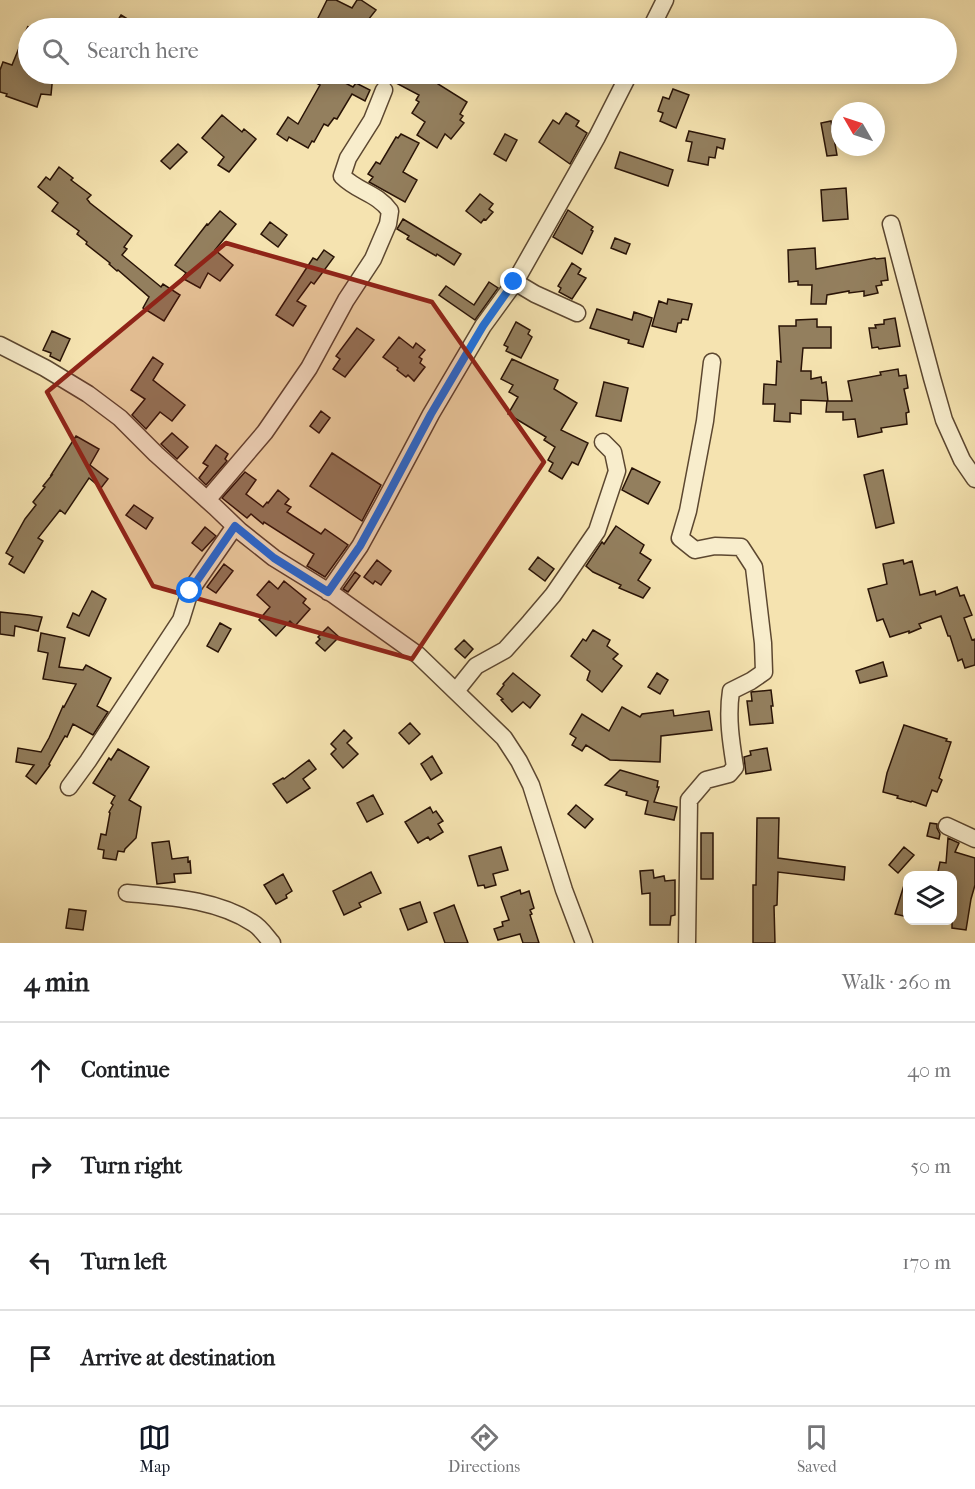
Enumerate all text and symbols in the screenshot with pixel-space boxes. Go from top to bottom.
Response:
search box [18,18,957,84]
icon: search [39,35,72,68]
text: Search here [87,38,199,64]
north arrow [831,102,885,156]
route end [500,268,526,294]
route start [176,577,202,603]
map controls [903,871,957,925]
button: layers [903,871,957,925]
text: 4 min [24,967,89,998]
text: Walk · 260 m [842,971,951,994]
icon: ahead [24,1054,57,1087]
text: Continue [81,1057,170,1083]
text: 40 m [907,1059,951,1082]
icon: right [24,1150,57,1183]
text: Turn right [81,1153,182,1179]
text: 50 m [910,1155,951,1178]
icon: left [24,1246,57,1279]
text: Turn left [81,1249,167,1275]
text: 170 m [902,1251,951,1274]
icon: arrive [24,1342,57,1375]
text: Arrive at destination [81,1345,275,1371]
tab: Map [138,1421,171,1476]
tab: Directions [448,1421,520,1476]
tab: Saved [797,1421,837,1476]

